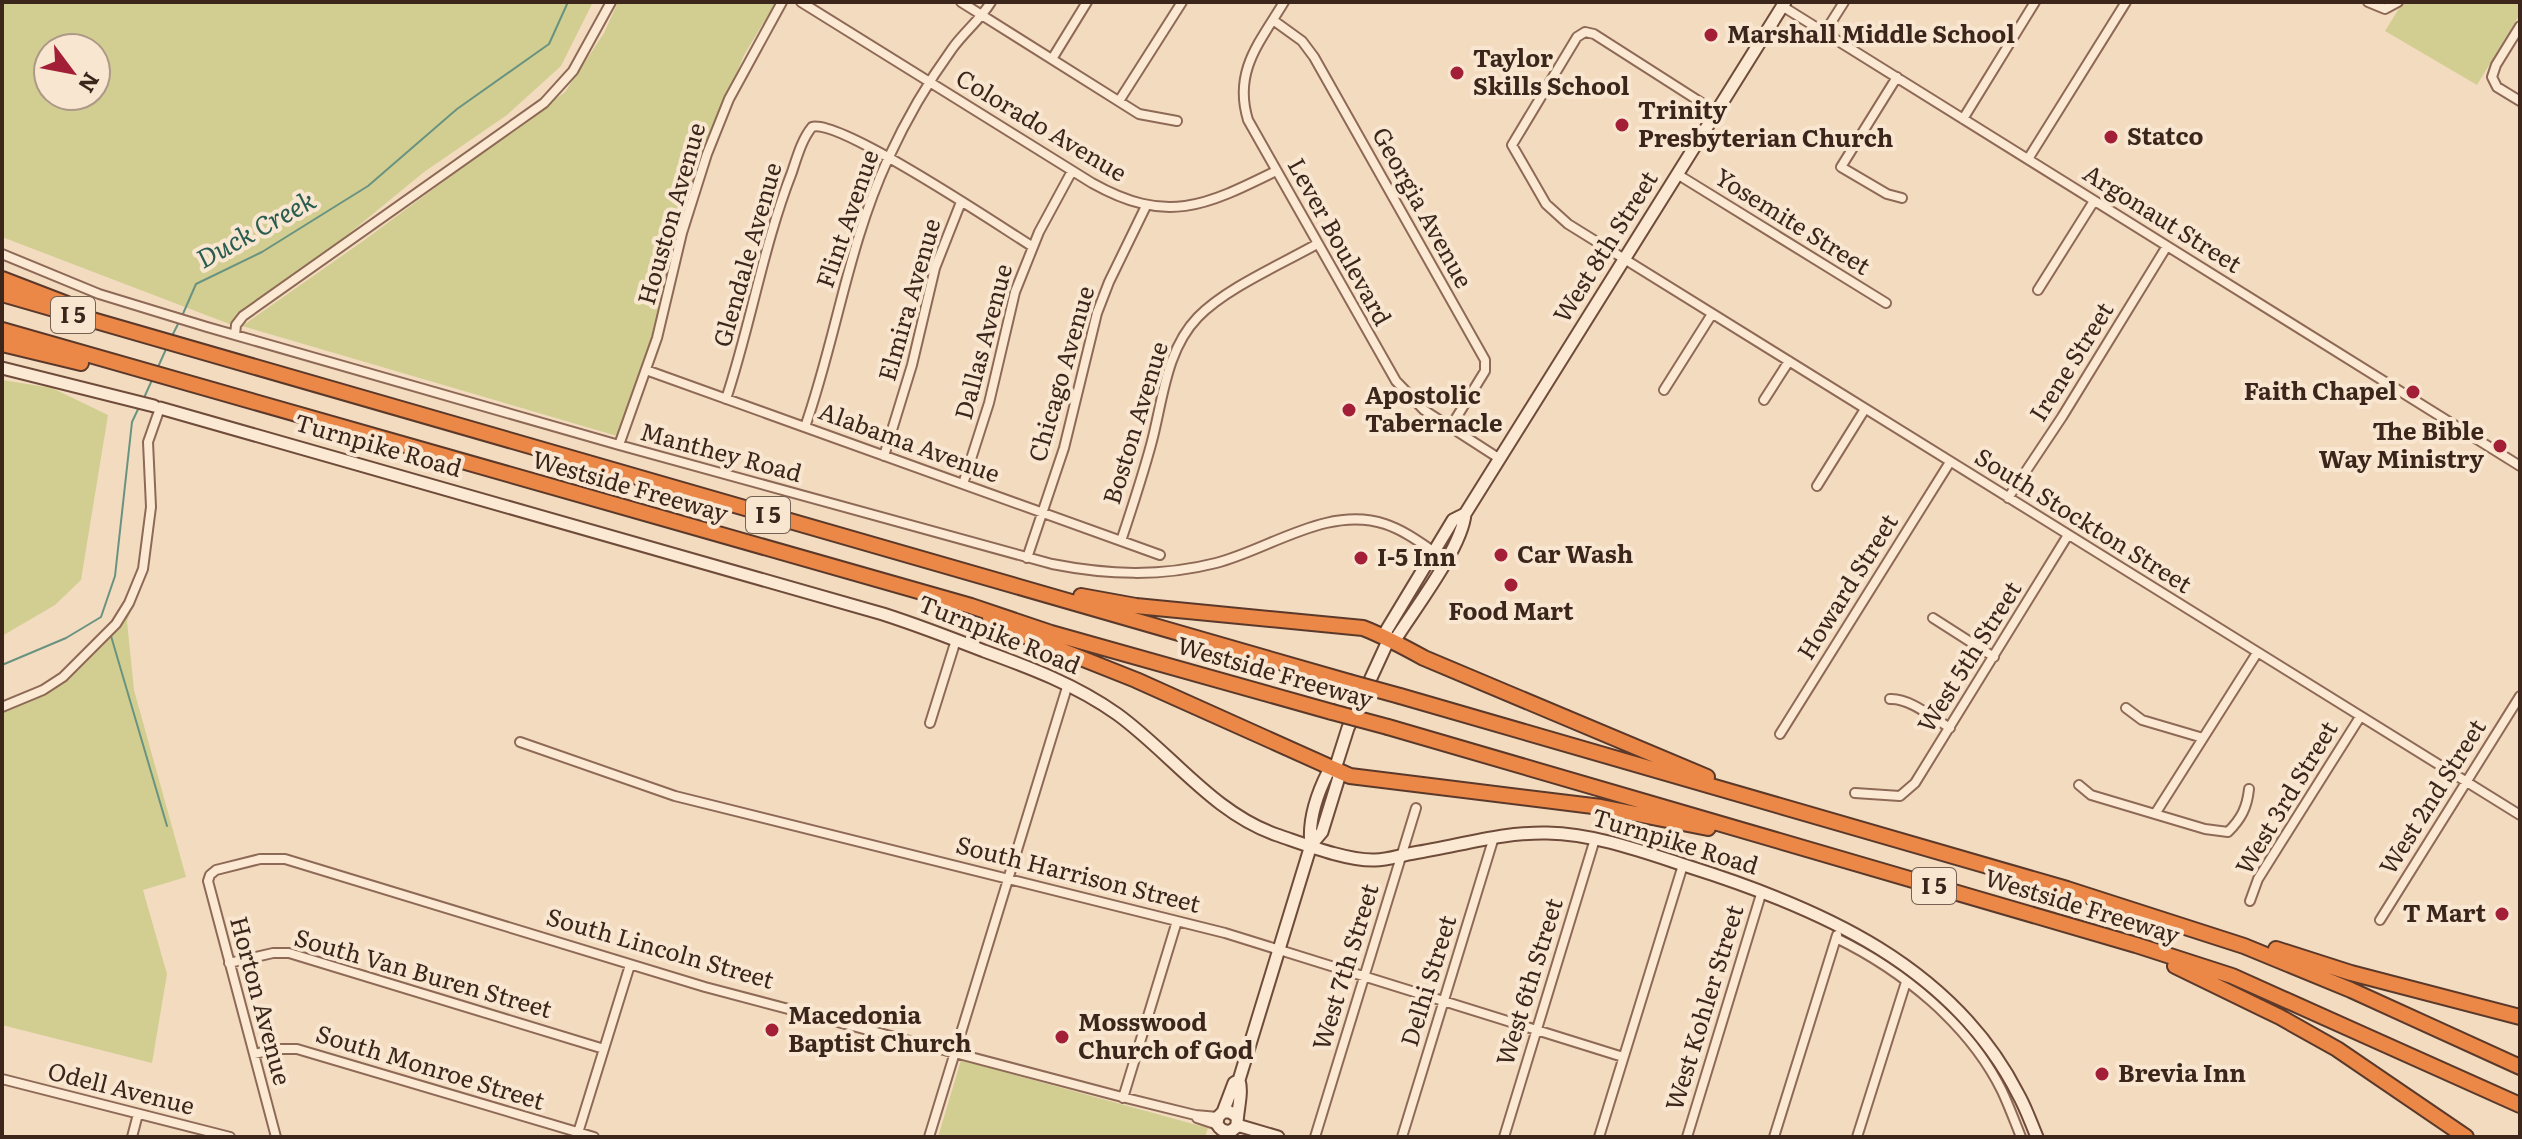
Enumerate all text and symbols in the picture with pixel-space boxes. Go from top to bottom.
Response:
place label: Marshall Middle School [1727,15,2015,50]
marker: Marshall Middle School [1702,26,1720,44]
north arrow [32,32,112,112]
place label: Taylor Skills School [1473,39,1630,102]
street label: Colorado Avenue [950,59,1134,189]
marker: Taylor Skills School [1448,64,1466,82]
text: N [71,67,109,100]
place label: Trinity Presbyterian Church [1638,91,1893,154]
marker: Trinity Presbyterian Church [1613,116,1631,134]
place label: Statco [2127,117,2203,152]
street label: Houston Avenue [627,118,712,309]
street label: Georgia Avenue [1365,120,1483,294]
marker: Statco [2102,128,2120,146]
street label: Flint Avenue [806,144,886,292]
street label: Lever Boulevard [1281,151,1402,331]
street label: Argonaut Street [2077,154,2250,280]
street label: Glendale Avenue [702,158,789,351]
street label: Yosemite Street [1709,158,1878,282]
street label: West 8th Street [1543,163,1665,329]
water label: Duck Creek [188,179,322,277]
street label: Elmira Avenue [868,214,948,385]
street label: Dallas Avenue [944,260,1019,423]
street label: Chicago Avenue [1018,281,1101,465]
street label: Irene Street [2019,294,2121,427]
road number: I 5 [51,297,95,333]
street label: Boston Avenue [1092,337,1175,508]
place label: Faith Chapel [2244,372,2397,407]
place label: Apostolic Tabernacle [1365,376,1503,439]
marker: Faith Chapel [2404,383,2422,401]
street label: Alabama Avenue [814,392,1005,490]
marker: Apostolic Tabernacle [1340,401,1358,419]
street label: Turnpike Road [291,403,467,484]
street label: Manthey Road [637,412,807,489]
place label: The Bible Way Ministry [2319,412,2484,475]
marker: The Bible Way Ministry [2491,437,2509,455]
street label: South Stockton Street [1969,438,2200,600]
street label: Westside Freeway [529,440,733,529]
road number: I 5 [746,497,790,533]
street label: Howard Street [1787,506,1905,665]
place label: Car Wash [1517,535,1633,570]
place label: I-5 Inn [1377,538,1456,573]
marker: Car Wash [1492,546,1510,564]
marker: I-5 Inn [1352,549,1370,567]
street label: West 5th Street [1907,573,2029,738]
marker: Food Mart [1502,576,1520,594]
street label: Turnpike Road [914,584,1087,681]
place label: Food Mart [1448,592,1574,627]
street label: Westside Freeway [1174,626,1378,715]
street label: West 2nd Street [2369,711,2493,880]
street label: West 3rd Street [2225,713,2345,880]
street label: Turnpike Road [1588,798,1763,882]
street label: South Harrison Street [953,825,1205,920]
street label: Westside Freeway [1981,858,2185,951]
road number: I 5 [1912,868,1956,904]
street label: West 7th Street [1302,878,1386,1054]
street label: West 6th Street [1486,893,1570,1069]
place label: T Mart [2403,894,2486,929]
street label: South Lincoln Street [543,897,779,996]
street label: West Kohler Street [1655,900,1751,1114]
marker: T Mart [2493,905,2511,923]
street label: Delhi Street [1390,910,1463,1050]
street label: Horton Avenue [223,912,302,1089]
street label: South Van Buren Street [291,918,557,1025]
place label: Macedonia Baptist Church [788,996,972,1059]
place label: Mosswood Church of God [1078,1003,1254,1066]
street label: South Monroe Street [312,1014,550,1117]
marker: Macedonia Baptist Church [763,1021,781,1039]
marker: Mosswood Church of God [1053,1028,1071,1046]
street label: Odell Avenue [45,1051,199,1122]
place label: Brevia Inn [2118,1054,2246,1089]
marker: Brevia Inn [2093,1065,2111,1083]

